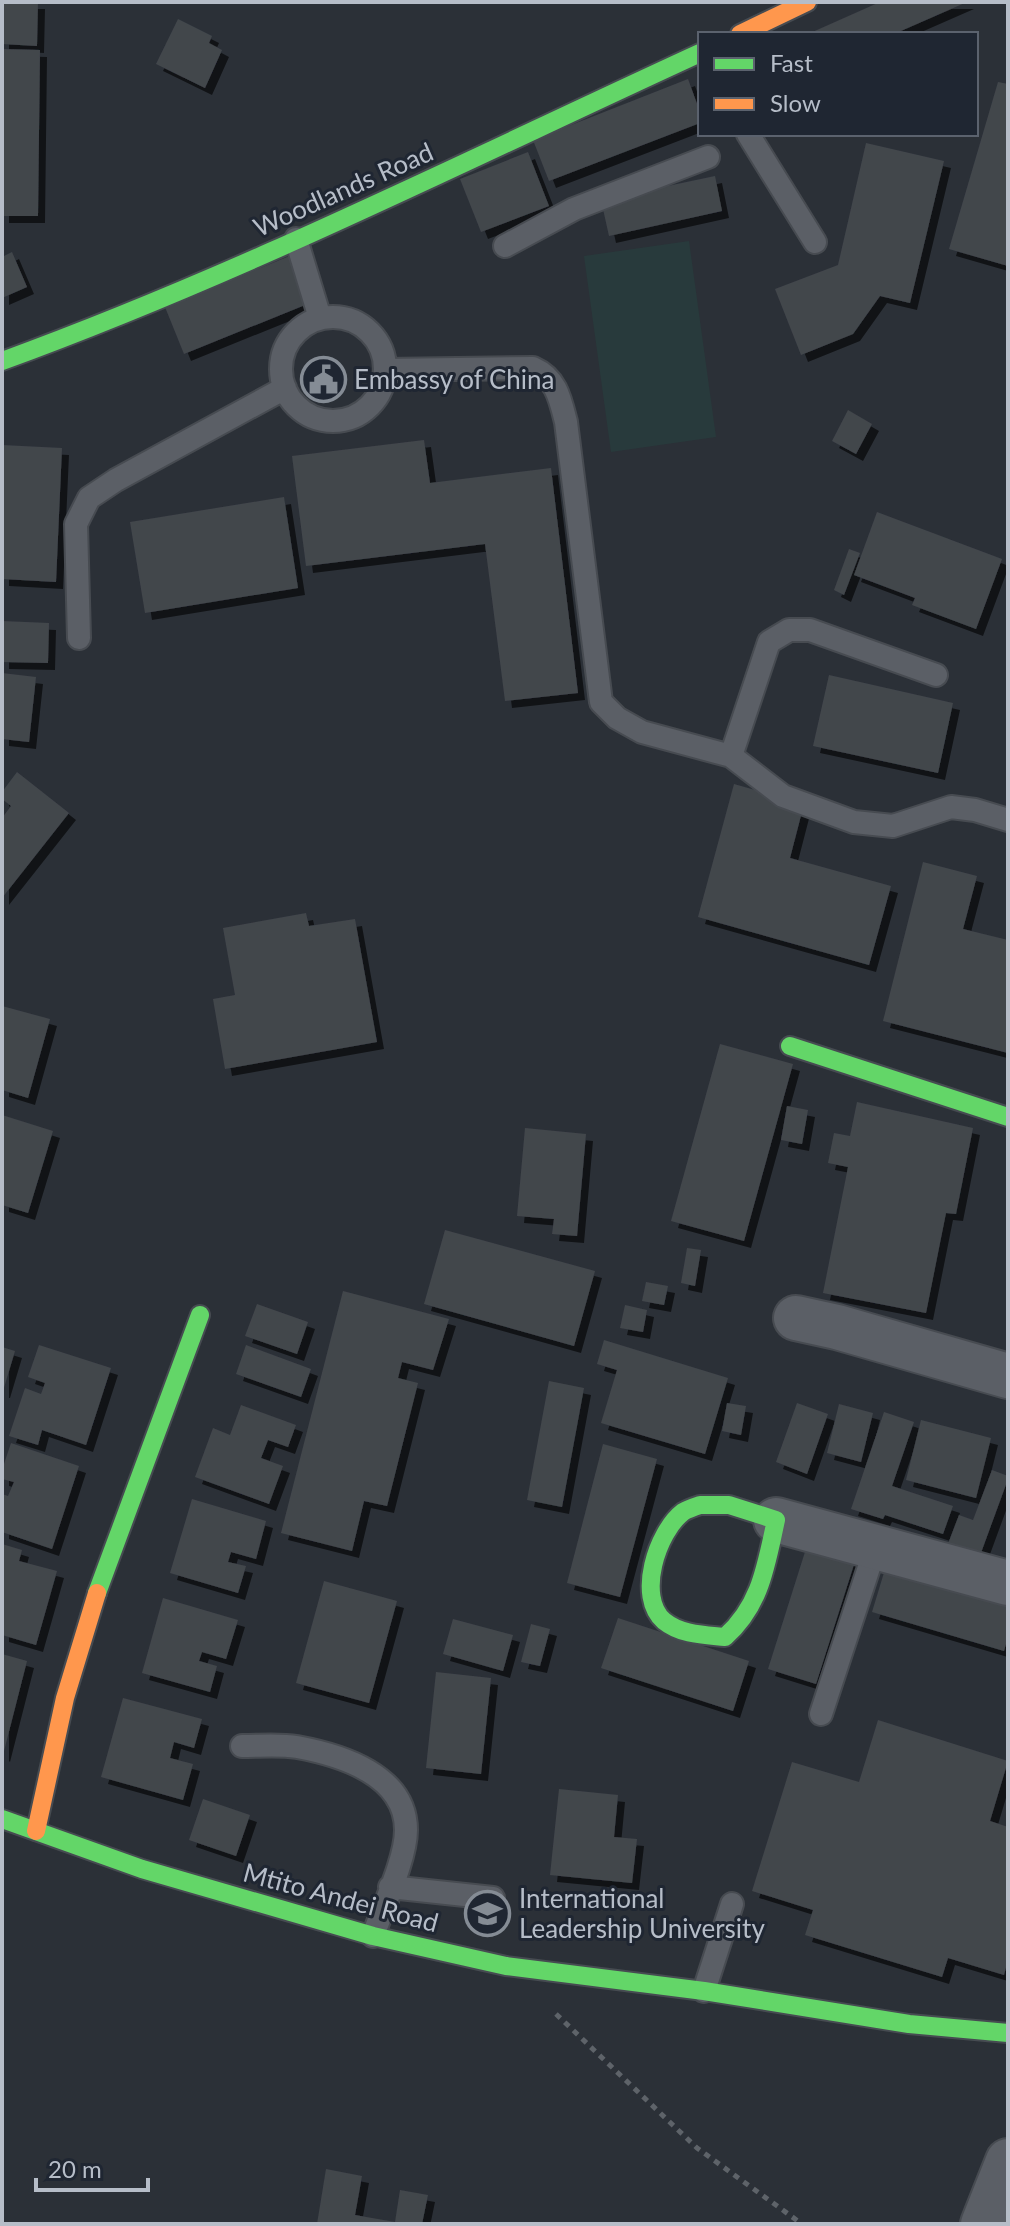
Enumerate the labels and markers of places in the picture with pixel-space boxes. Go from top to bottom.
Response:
public building icon: Embassy of China [299,355,347,403]
place label: Embassy of China [354,363,555,395]
place label: International Leadership University [519,1882,765,1944]
school or university icon: International Leadership University [464,1889,512,1937]

